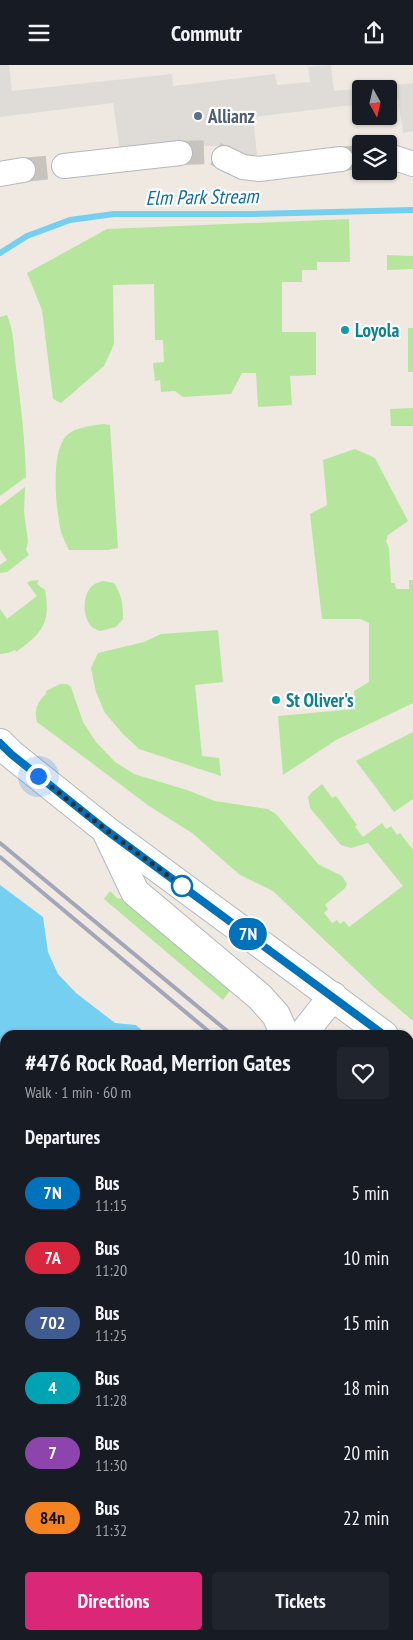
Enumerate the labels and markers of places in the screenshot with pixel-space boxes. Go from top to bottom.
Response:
place label: Allianz [207,104,255,128]
marker: Allianz [192,110,204,122]
place label: Loyola [355,318,399,342]
marker: Loyola [339,324,351,336]
place label: St Oliver's [286,688,354,712]
marker: St Oliver's [270,694,282,706]
unlabelled marker [171,875,193,897]

